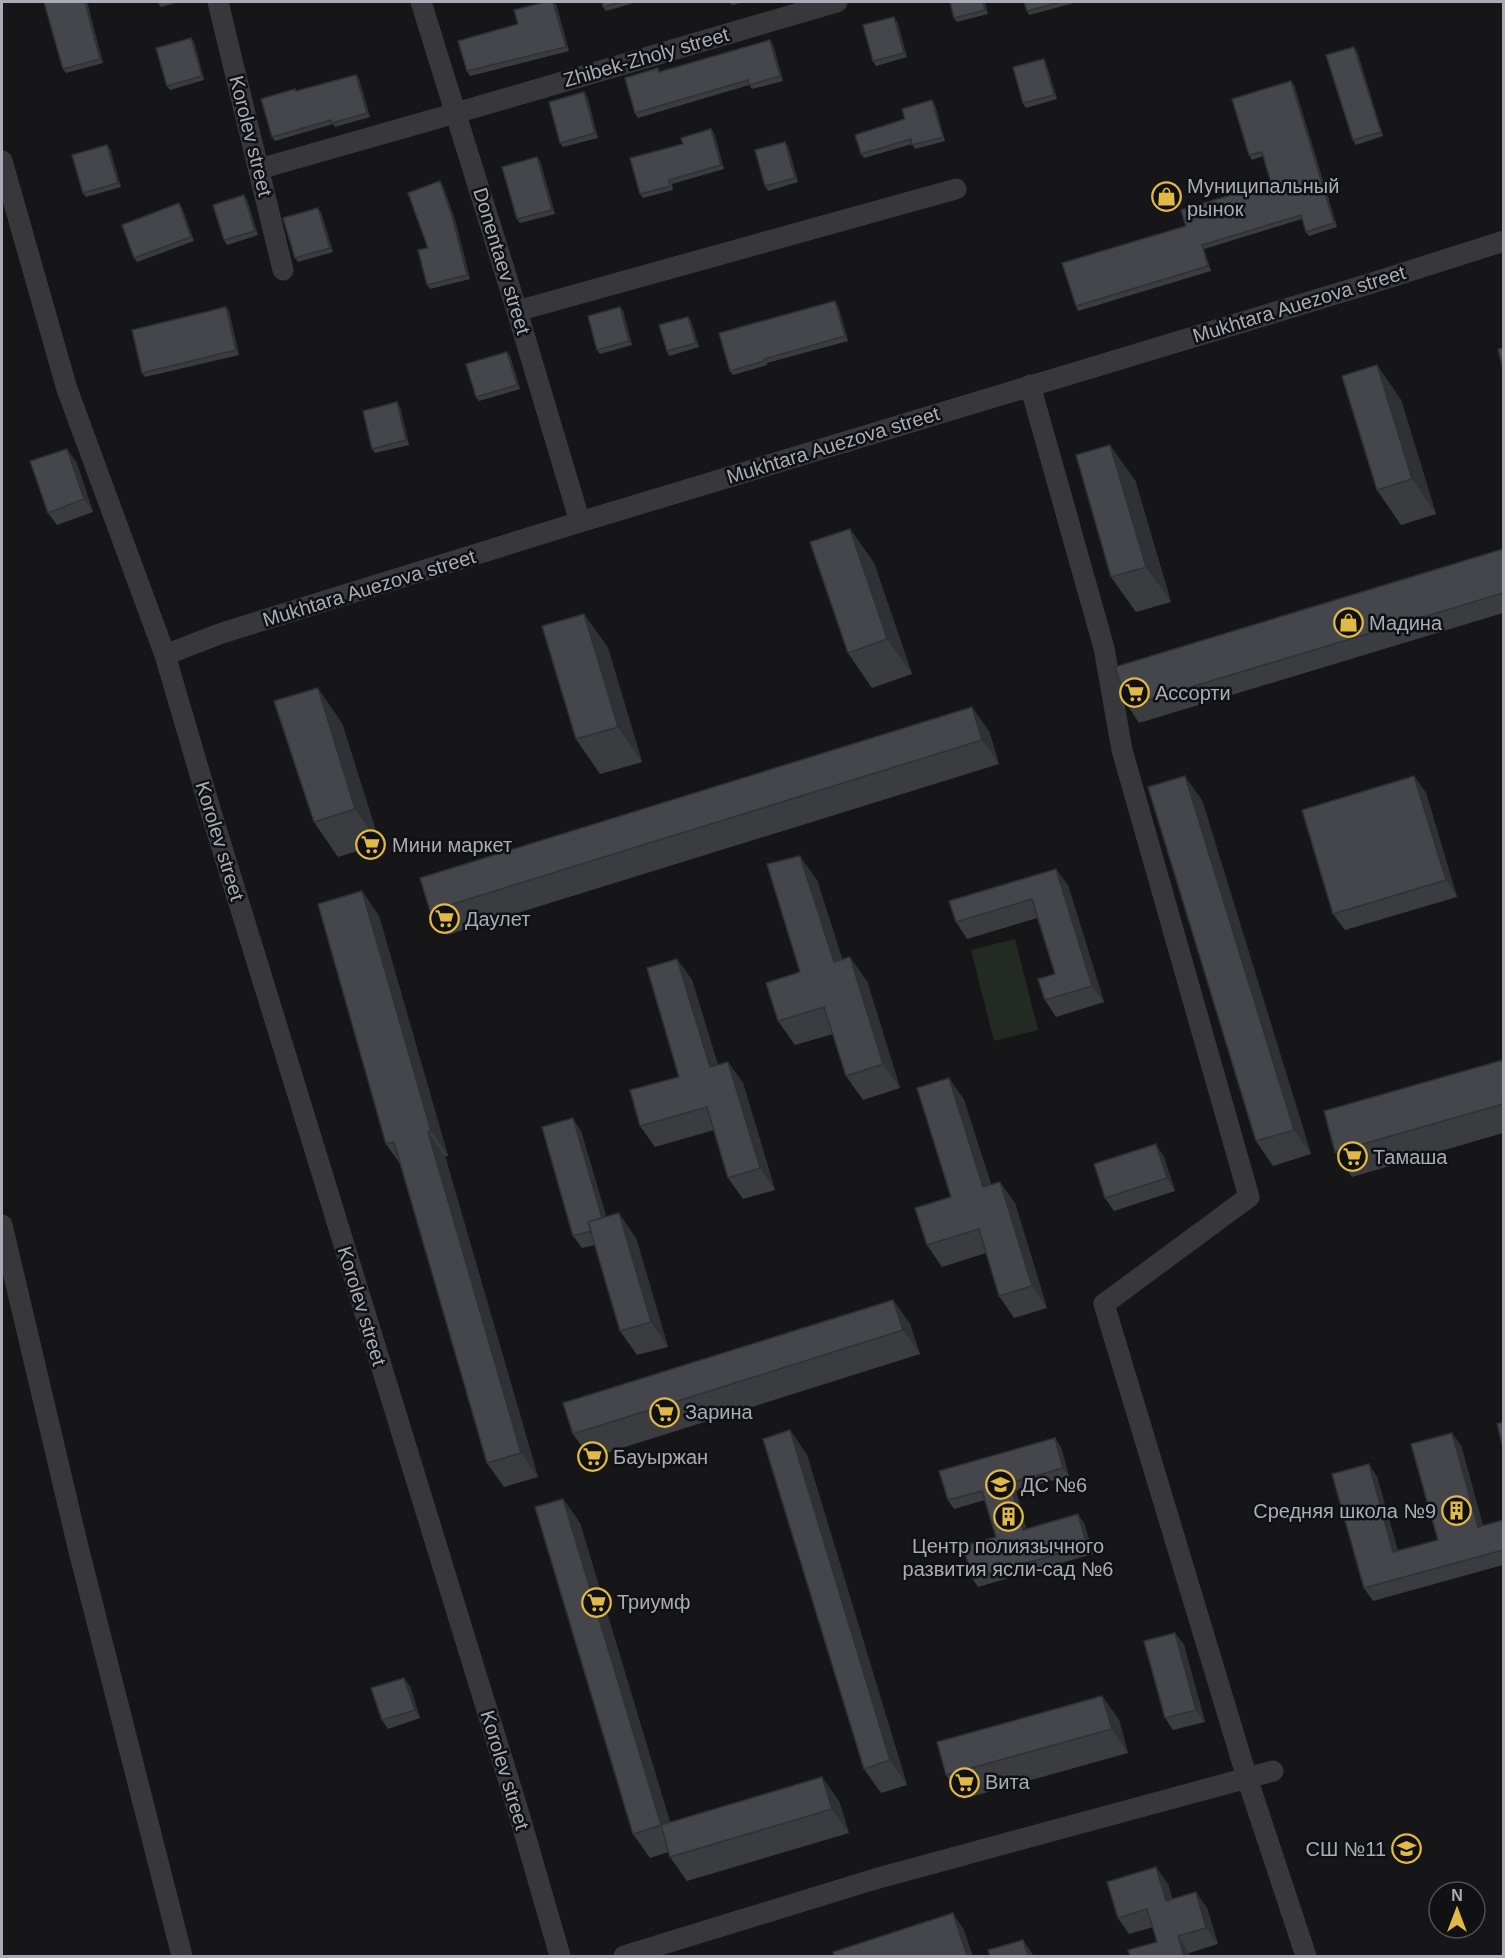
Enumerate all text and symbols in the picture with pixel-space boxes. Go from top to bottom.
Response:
street label: Zhibek-Zholy street [561,23,732,91]
street label: Korolev street [225,73,277,199]
place label: Муниципальный рынок [1187,175,1339,220]
shop icon: Муниципальный рынок [1150,181,1182,213]
street label: Donentaev street [469,185,535,337]
street label: Mukhtara Auezova street [1190,261,1408,347]
street label: Mukhtara Auezova street [724,402,942,488]
street label: Mukhtara Auezova street [260,545,478,631]
shop icon: Мадина [1332,607,1364,639]
place label: Мадина [1369,612,1443,634]
supermarket icon: Ассорти [1118,677,1150,709]
place label: Ассорти [1155,682,1231,704]
street label: Korolev street [191,779,249,904]
supermarket icon: Мини маркет [355,829,387,861]
place label: Мини маркет [392,834,512,856]
supermarket icon: Даулет [428,903,460,935]
place label: Даулет [465,908,530,930]
supermarket icon: Тамаша [1336,1141,1368,1173]
place label: Тамаша [1373,1146,1448,1168]
street label: Korolev street [333,1244,391,1369]
supermarket icon: Зарина [648,1396,680,1428]
place label: Зарина [685,1401,754,1423]
supermarket icon: Бауыржан [576,1441,608,1473]
place label: Бауыржан [613,1446,708,1468]
school or university icon: ДС №6 [984,1469,1016,1501]
place label: ДС №6 [1021,1474,1087,1496]
building icon: Средняя школа №9 [1441,1495,1473,1527]
building icon: Центр полиязычного развития ясли-сад №6 [992,1500,1024,1532]
place label: Средняя школа №9 [1253,1500,1436,1522]
place label: Центр полиязычного развития ясли-сад №6 [903,1535,1113,1580]
supermarket icon: Триумф [580,1586,612,1618]
place label: Триумф [617,1591,690,1613]
street label: Korolev street [476,1708,534,1833]
supermarket icon: Вита [948,1766,980,1798]
place label: Вита [985,1771,1030,1793]
school or university icon: СШ №11 [1391,1833,1423,1865]
place label: СШ №11 [1305,1838,1386,1860]
north arrow [1427,1880,1487,1940]
text: N [1451,1887,1463,1904]

